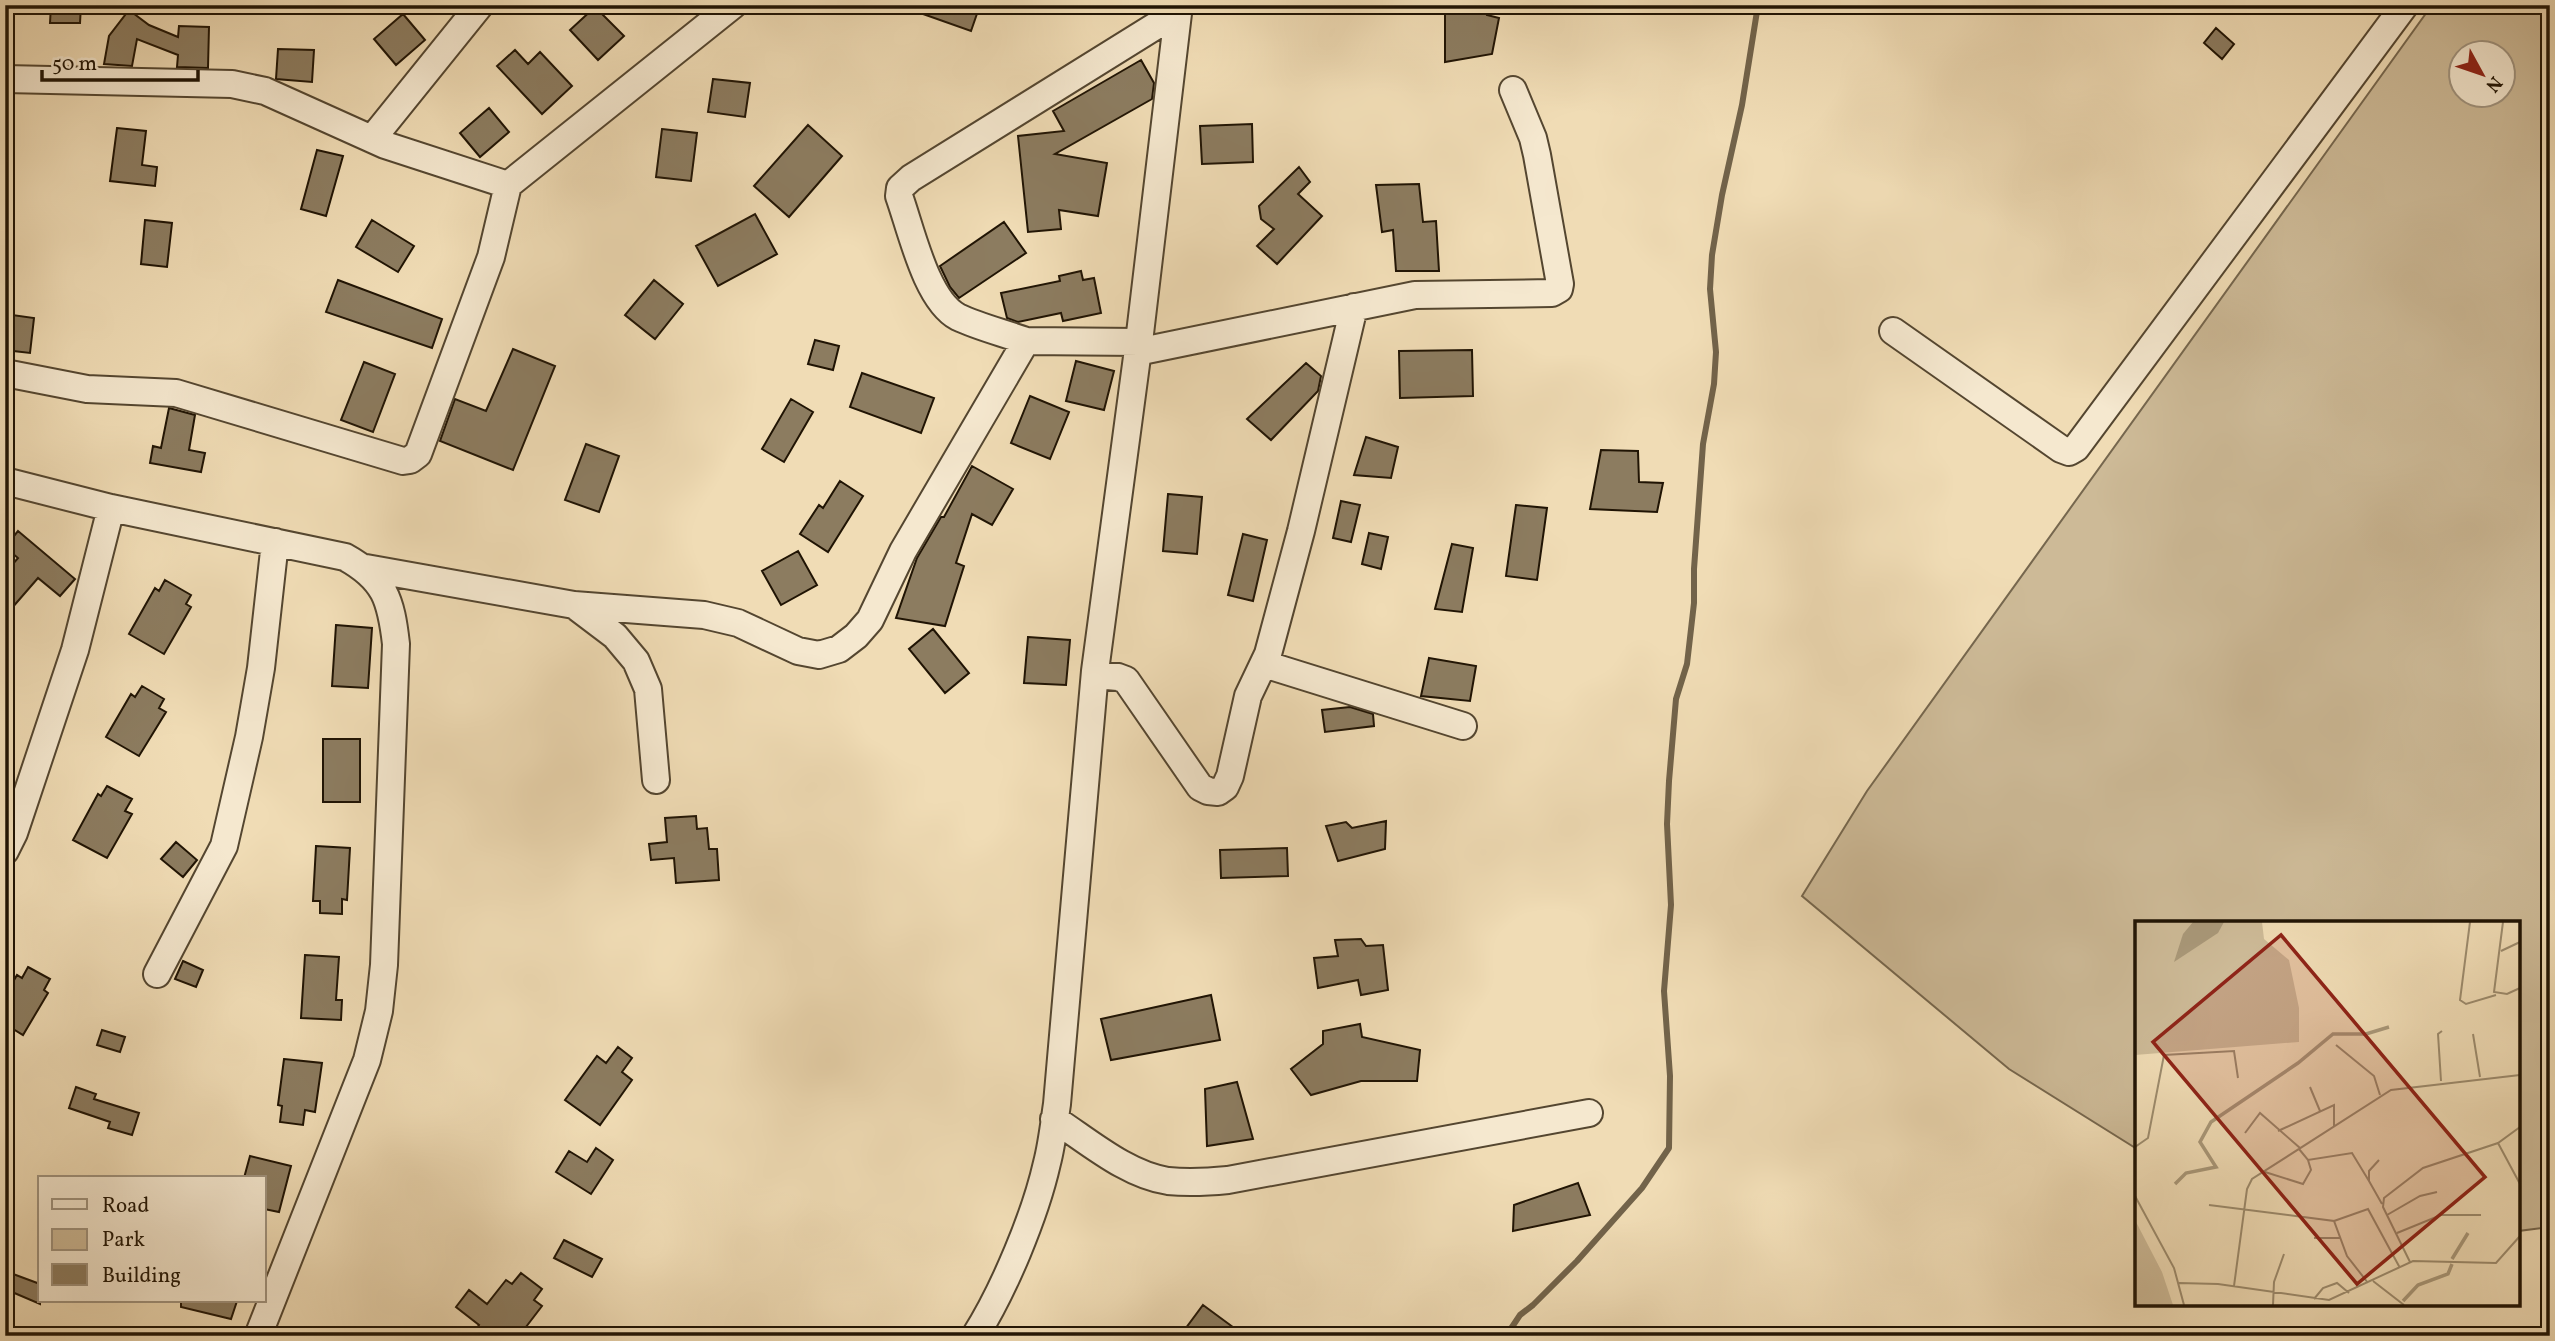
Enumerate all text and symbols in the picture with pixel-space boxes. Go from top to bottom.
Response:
scale bar [42,38,198,82]
north arrow [2446,38,2516,108]
text: 50 m [52,50,97,79]
text: N [2479,70,2508,97]
inset map [2135,921,2520,1306]
legend [38,1176,266,1302]
text: Road [102,1192,149,1221]
text: Park [102,1226,145,1255]
text: Building [102,1262,181,1291]

